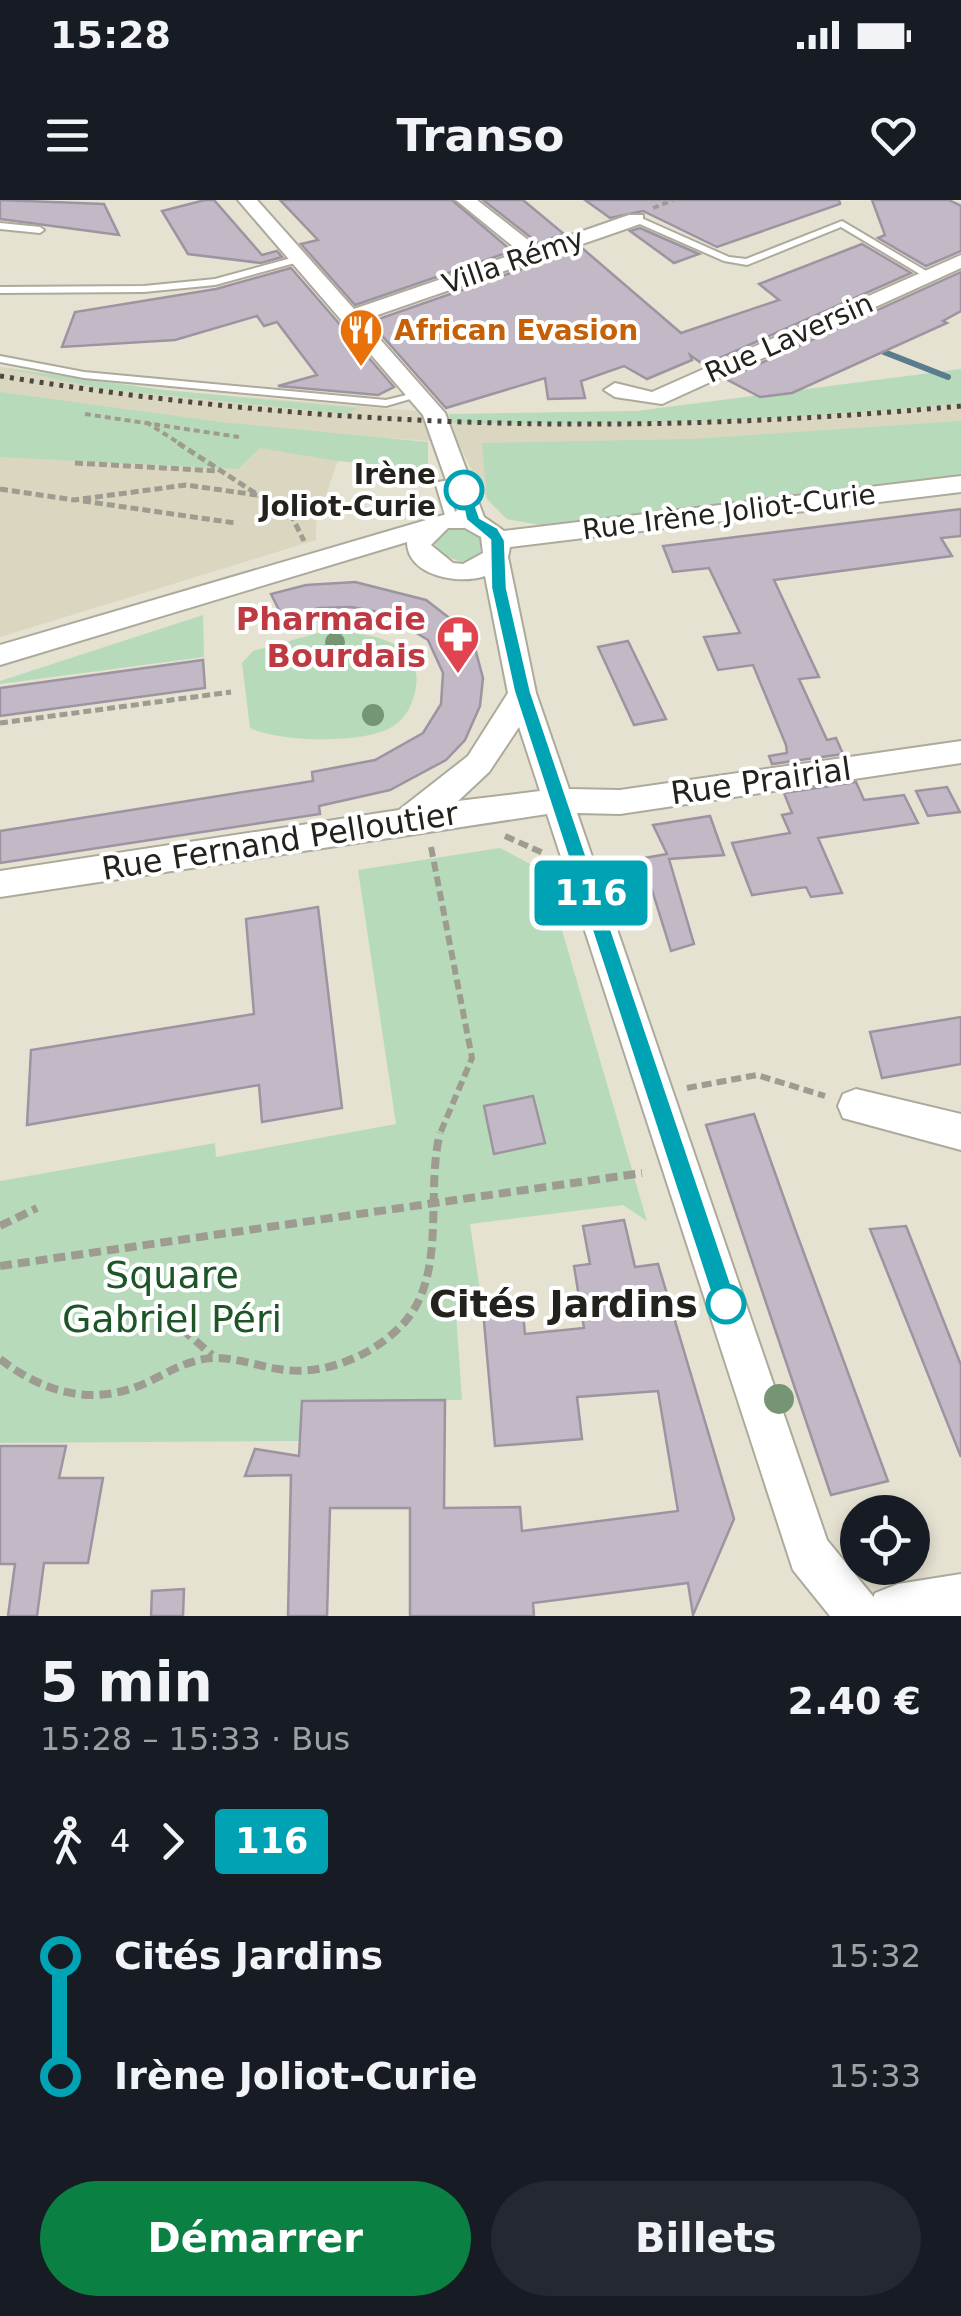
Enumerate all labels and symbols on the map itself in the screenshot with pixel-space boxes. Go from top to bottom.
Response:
street label: Villa Rémy [438,221,588,301]
street label: Rue Laversin [700,286,878,390]
restaurant icon: African Evasion [338,307,384,368]
place label: African Evasion [394,314,638,347]
place label: Irène Joliot-Curie [258,458,436,523]
marker: Irène Joliot-Curie [445,471,483,509]
street label: Rue Irène Joliot-Curie [580,478,878,546]
place label: Pharmacie Bourdais [236,600,426,675]
pharmacy icon: Pharmacie Bourdais [435,614,481,675]
street label: Rue Prairial [668,750,854,812]
street label: Rue Fernand Pelloutier [99,794,462,888]
line badge: 116 [534,860,648,926]
park label: Square Gabriel Péri [62,1253,282,1341]
place label: Cités Jardins [429,1282,698,1326]
marker: Cités Jardins [707,1285,745,1323]

